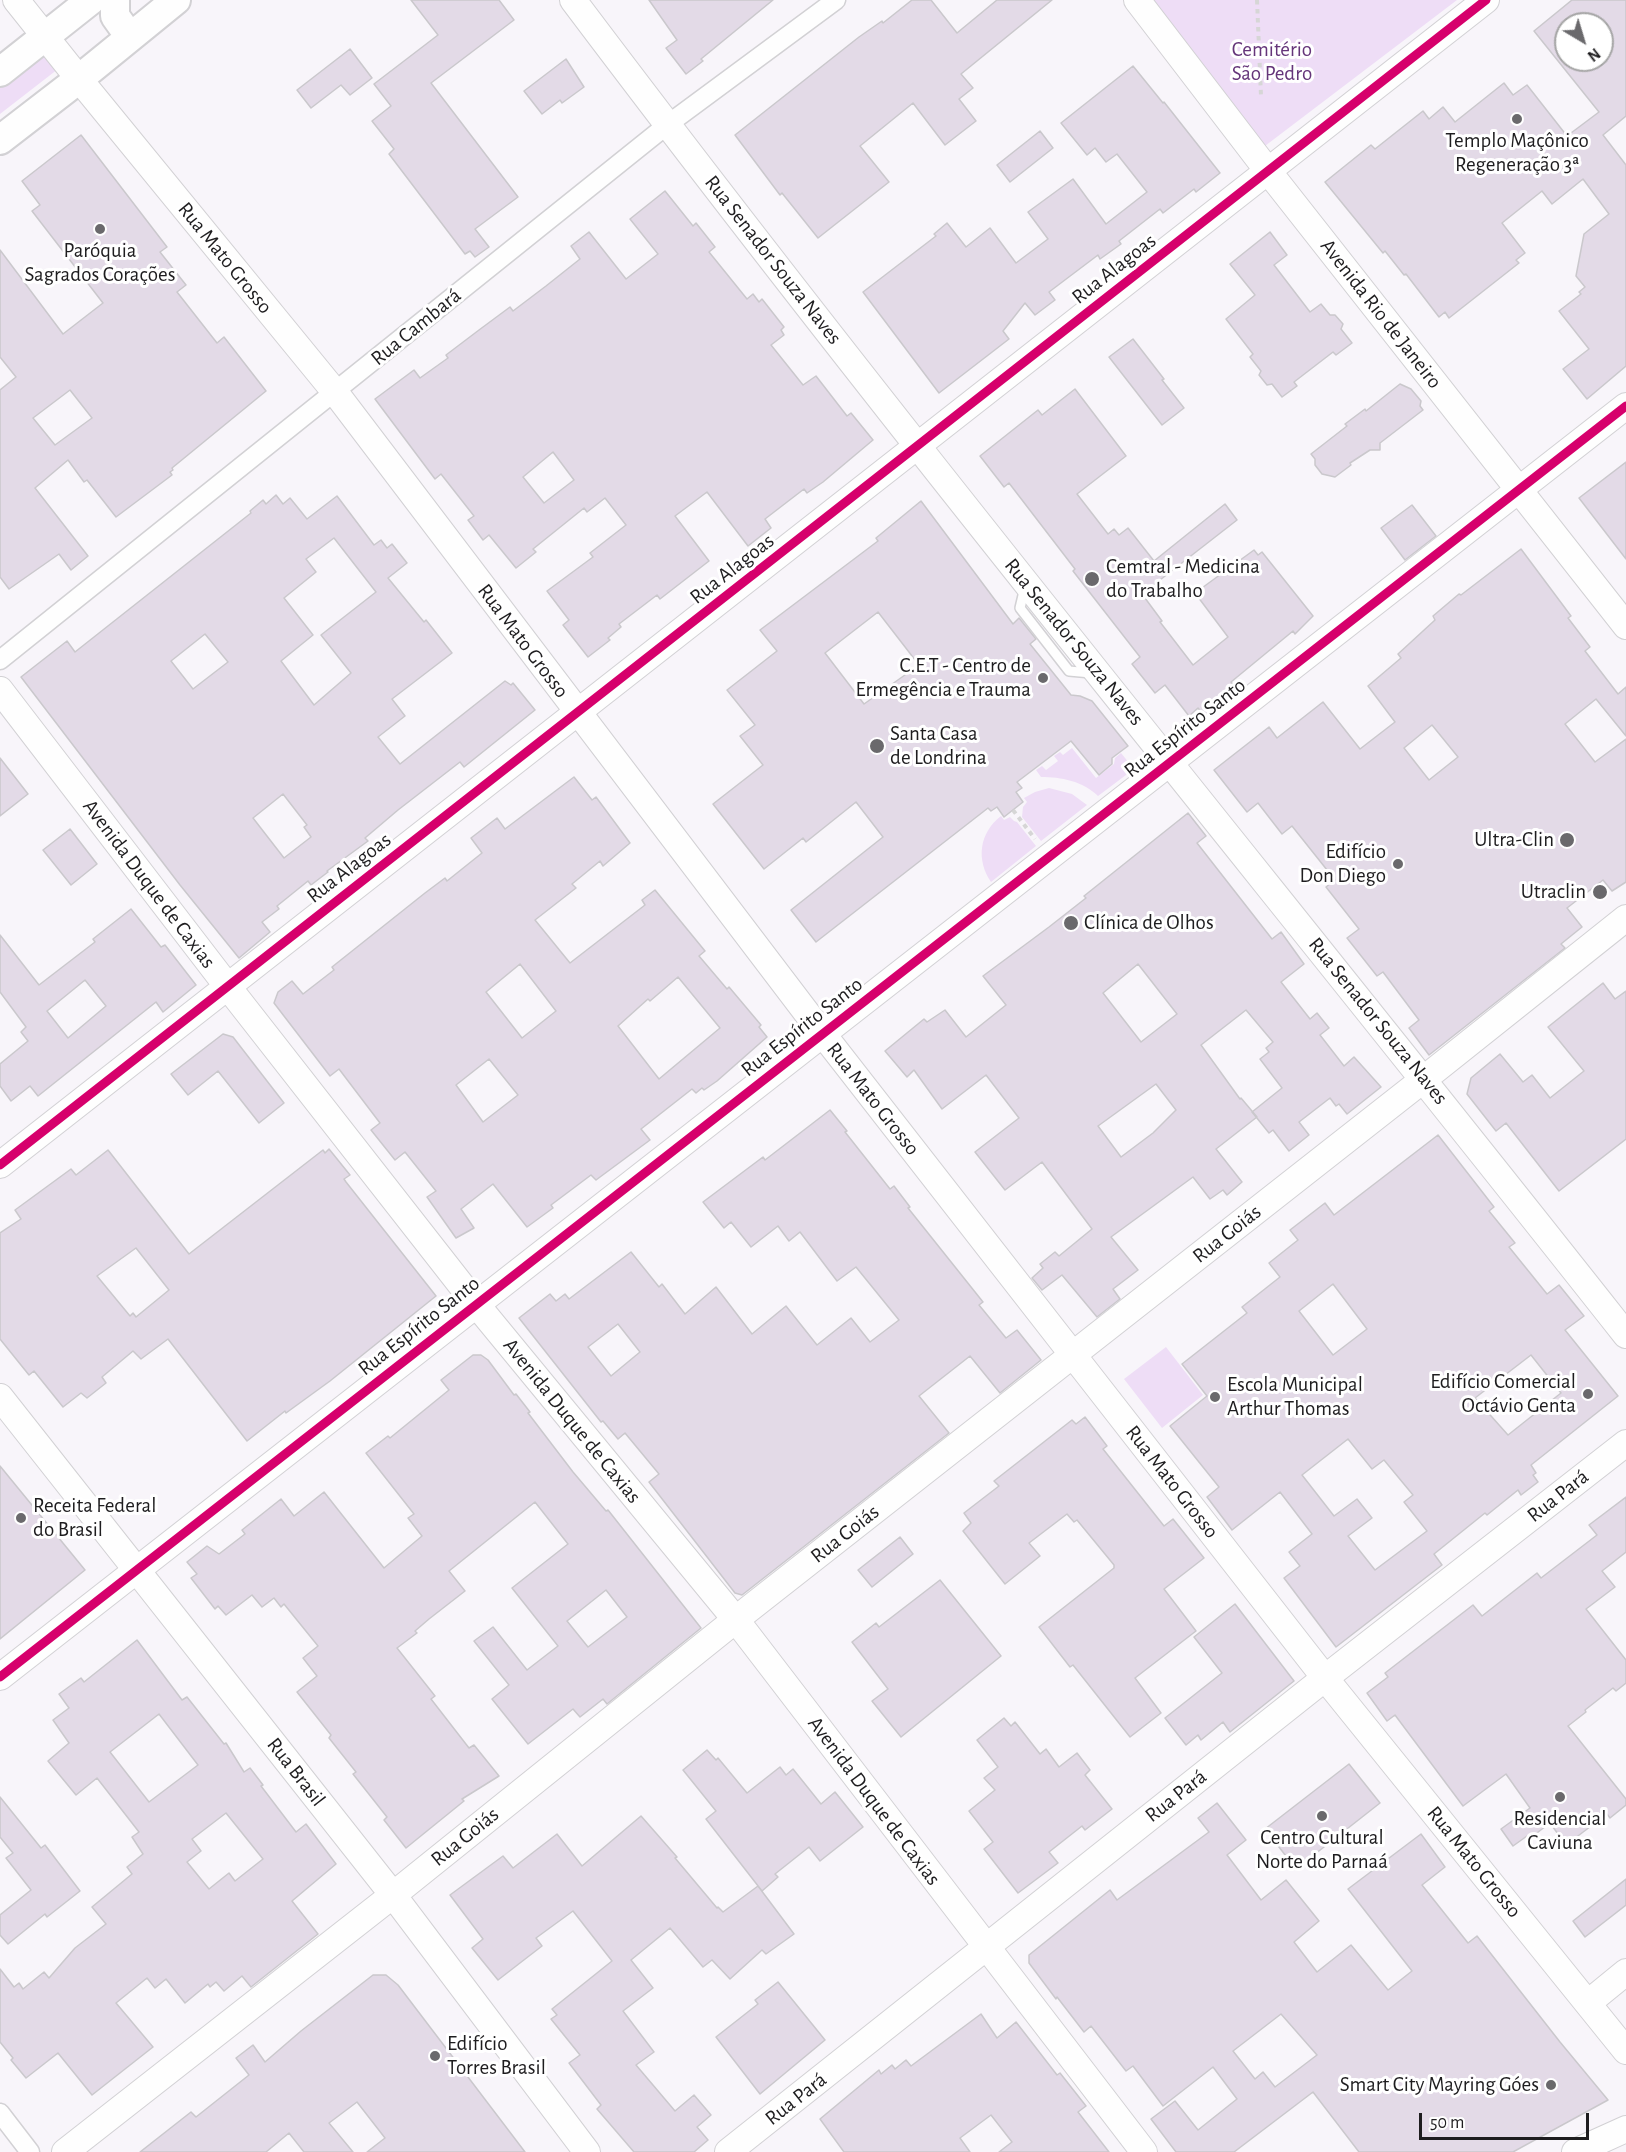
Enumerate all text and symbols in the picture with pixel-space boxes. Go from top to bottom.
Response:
north arrow [1554,12,1614,72]
park label: Cemitério São Pedro [1232,37,1312,87]
text: N [1585,45,1603,64]
marker: Templo Maçônico Regeneração 3ª [1510,112,1524,126]
place label: Templo Maçônico Regeneração 3ª [1445,128,1589,178]
street label: Rua Senador Souza Naves [699,170,847,350]
street label: Rua Mato Grosso [172,197,278,319]
marker: Paróquia Sagrados Corações [93,222,107,236]
street label: Rua Alagoas [1067,228,1161,310]
street label: Avenida Rio de Janeiro [1315,234,1447,394]
place label: Paróquia Sagrados Corações [25,238,175,288]
street label: Rua Cambará [366,283,466,371]
street label: Rua Alagoas [685,528,779,610]
street label: Rua Senador Souza Naves [999,553,1149,731]
place label: Cemtral - Medicina do Trabalho [1106,554,1260,604]
marker: Cemtral - Medicina do Trabalho [1083,570,1101,588]
street label: Rua Mato Grosso [472,579,574,703]
place label: C.E.T - Centro de Ermegência e Trauma [856,653,1031,703]
marker: C.E.T - Centro de Ermegência e Trauma [1036,671,1050,685]
street label: Rua Espírito Santo [1119,673,1251,783]
place label: Santa Casa de Londrina [890,721,987,771]
marker: Santa Casa de Londrina [868,737,886,755]
street label: Avenida Duque de Caxias [77,795,221,973]
street label: Rua Alagoas [302,827,396,909]
place label: Ultra-Clin [1474,827,1554,853]
marker: Ultra-Clin [1558,831,1576,849]
place label: Edifício Don Diego [1299,839,1386,889]
marker: Edifício Don Diego [1391,857,1405,871]
place label: Utraclin [1521,879,1586,905]
marker: Utraclin [1591,883,1609,901]
place label: Clínica de Olhos [1084,910,1214,936]
marker: Clínica de Olhos [1062,914,1080,932]
street label: Rua Senador Souza Naves [1303,932,1453,1110]
street label: Rua Espírito Santo [736,972,868,1082]
street label: Rua Mato Grosso [821,1037,925,1161]
street label: Rua Goiás [1188,1199,1266,1269]
street label: Rua Espírito Santo [353,1271,485,1381]
street label: Avenida Duque de Caxias [498,1333,646,1509]
place label: Edifício Comercial Octávio Genta [1430,1369,1576,1419]
place label: Escola Municipal Arthur Thomas [1227,1372,1363,1422]
marker: Edifício Comercial Octávio Genta [1581,1387,1595,1401]
marker: Escola Municipal Arthur Thomas [1208,1390,1222,1404]
street label: Rua Mato Grosso [1120,1420,1224,1544]
street label: Rua Pará [1522,1464,1594,1528]
place label: Receita Federal do Brasil [33,1493,156,1543]
street label: Rua Goiás [806,1499,884,1569]
marker: Receita Federal do Brasil [14,1511,28,1525]
street label: Avenida Duque de Caxias [802,1712,946,1890]
street label: Rua Brasil [261,1733,331,1811]
street label: Rua Pará [1140,1764,1212,1828]
marker: Residencial Caviuna [1553,1790,1567,1804]
street label: Rua Mato Grosso [1421,1801,1527,1923]
street label: Rua Goiás [426,1802,504,1872]
place label: Residencial Caviuna [1514,1806,1606,1856]
marker: Centro Cultural Norte do Parnaá [1315,1809,1329,1823]
place label: Centro Cultural Norte do Parnaá [1256,1825,1388,1875]
place label: Edifício Torres Brasil [447,2031,546,2081]
marker: Edifício Torres Brasil [428,2049,442,2063]
street label: Rua Pará [760,2067,832,2131]
place label: Smart City Mayring Góes [1340,2072,1539,2098]
marker: Smart City Mayring Góes [1544,2078,1558,2092]
scale bar [1422,2101,1592,2139]
text: 50 m [1430,2114,1464,2132]

